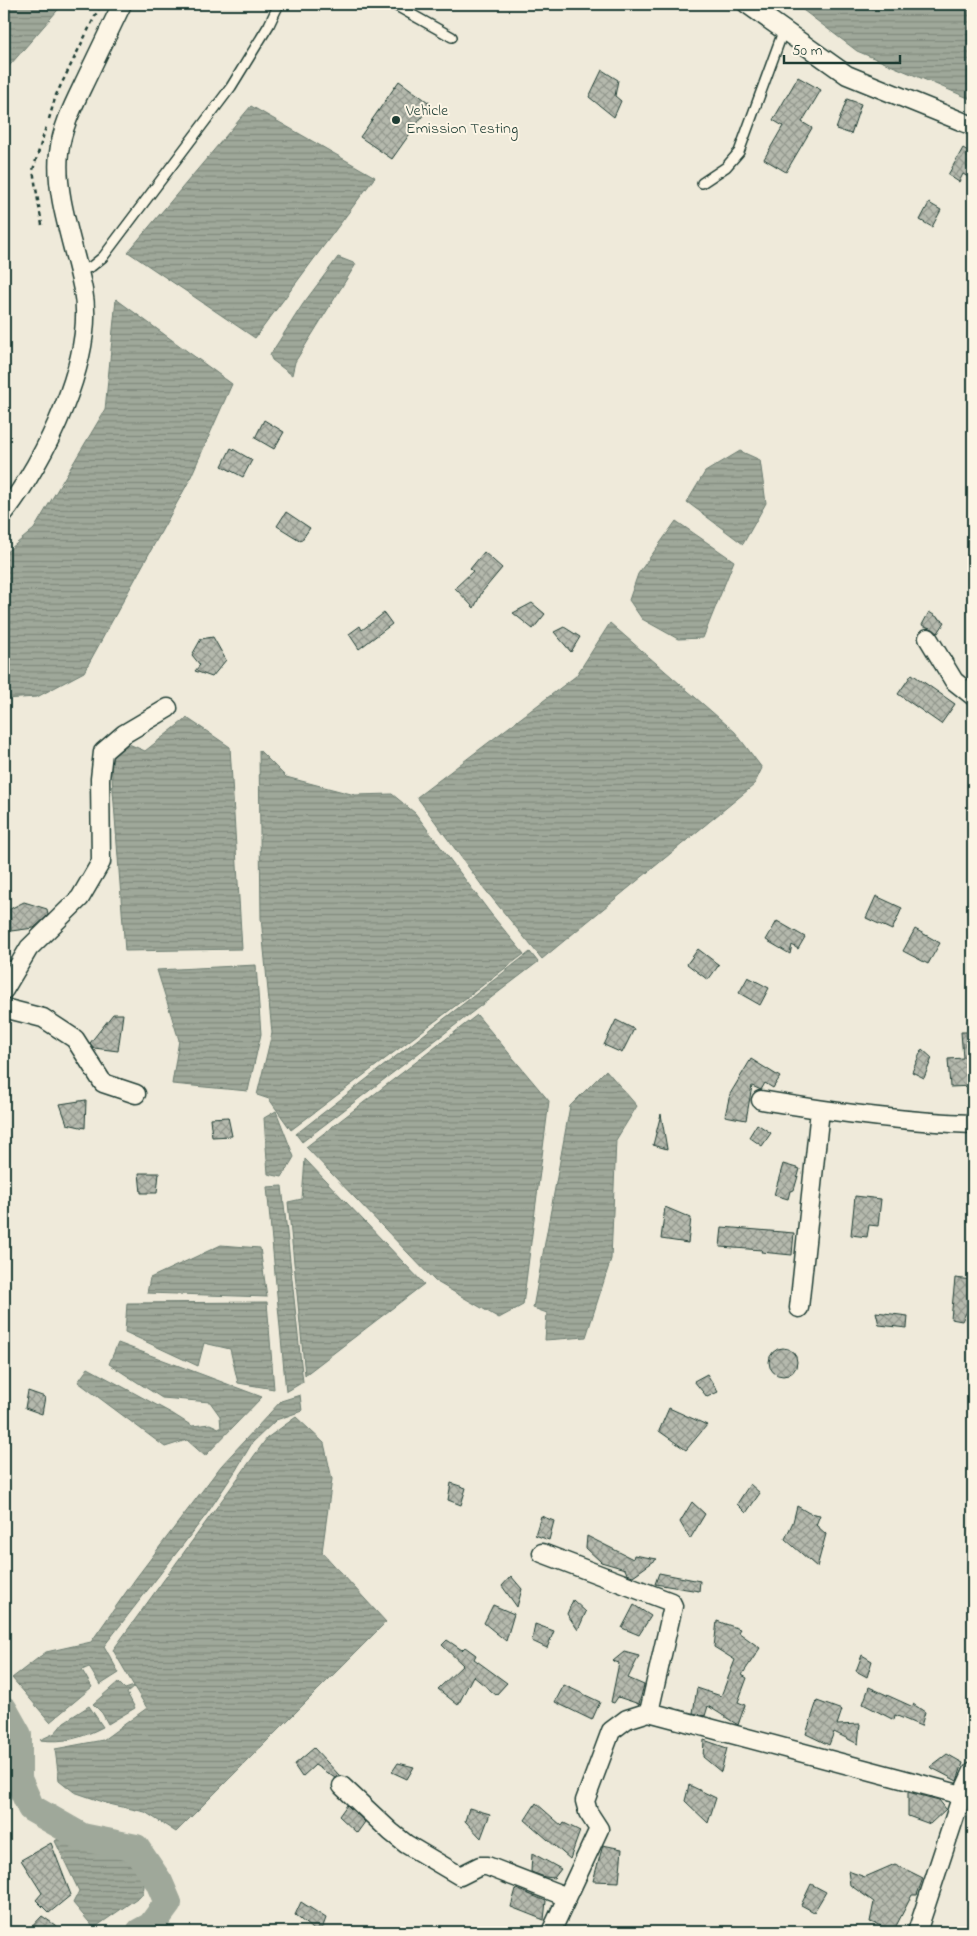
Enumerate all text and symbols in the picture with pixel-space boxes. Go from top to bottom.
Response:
scale bar [784,32,901,64]
text: 50 m [792,40,823,62]
place label: Vehicle Emission Testing [405,99,518,141]
marker: Vehicle Emission Testing [390,114,402,126]

